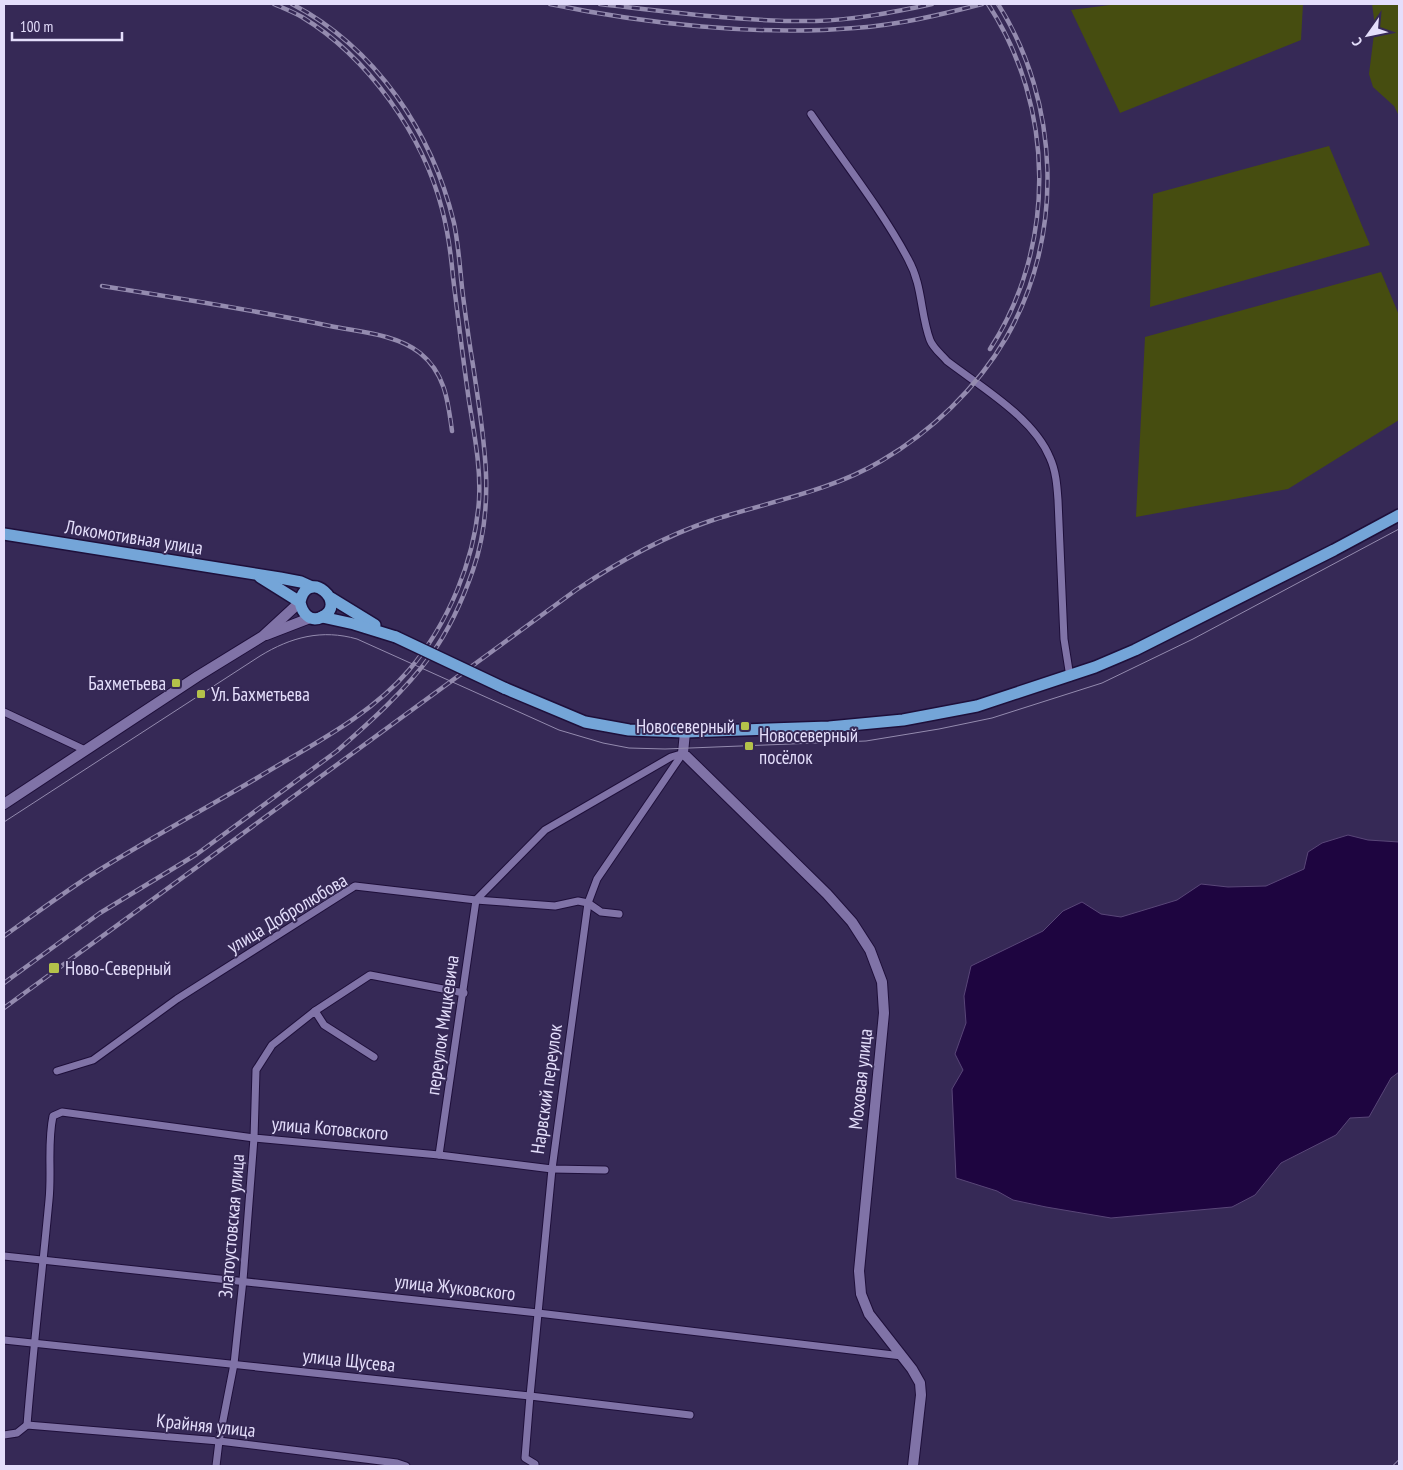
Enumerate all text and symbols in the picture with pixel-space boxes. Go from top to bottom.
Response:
scale bar [12,10,122,42]
north arrow [1343,10,1393,60]
text: 100 m [20,17,53,36]
text: С [1347,34,1366,50]
street label: Локомотивная улица [62,514,205,560]
place label: Бахметьева [88,671,166,695]
marker: Бахметьева [170,677,182,689]
place label: Ул. Бахметьева [211,682,310,706]
marker: Ул. Бахметьева [195,688,207,700]
place label: Новосеверный [636,714,735,738]
marker: Новосеверный [739,720,751,732]
place label: Новосеверный посёлок [759,723,858,769]
marker: Новосеверный посёлок [743,740,755,752]
street label: улица Добролюбова [223,868,351,958]
street label: переулок Мицкевича [420,953,464,1097]
place label: Ново-Северный [65,956,171,980]
marker: Ново-Северный [47,961,61,975]
street label: Нарвский переулок [525,1022,567,1155]
street label: Моховая улица [843,1027,877,1131]
street label: улица Котовского [271,1111,389,1145]
street label: Златоустовская улица [213,1153,249,1299]
street label: улица Жуковского [393,1269,517,1305]
street label: улица Щусева [301,1343,397,1377]
street label: Крайняя улица [155,1408,257,1442]

